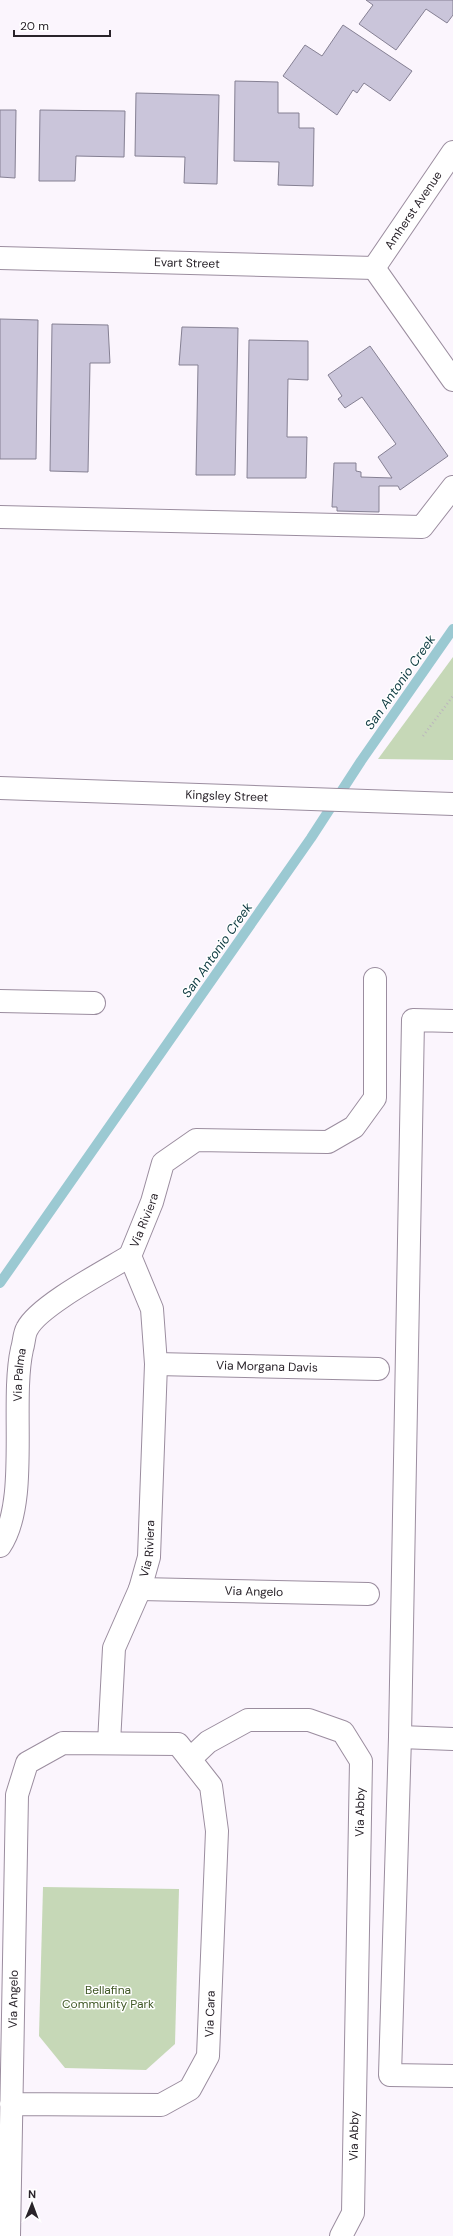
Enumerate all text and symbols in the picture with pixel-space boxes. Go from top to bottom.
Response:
scale bar [14,12,110,38]
text: 20 m [20,18,49,34]
street label: Amherst Avenue [381,168,446,252]
street label: Evart Street [154,254,220,272]
water label: San Antonio Creek [361,631,439,733]
street label: Kingsley Street [185,787,269,805]
water label: San Antonio Creek [178,899,256,1001]
street label: Via Riviera [126,1191,162,1250]
street label: Via Palma [10,1347,30,1402]
street label: Via Morgana Davis [216,1357,318,1376]
street label: Via Riviera [136,1520,158,1579]
street label: Via Angelo [224,1583,283,1600]
street label: Via Abby [352,1787,368,1837]
street label: Via Angelo [5,1970,22,2028]
park label: Bellafina Community Park [62,1982,154,2012]
street label: Via Cara [201,1990,219,2038]
street label: Via Abby [346,2111,362,2161]
north arrow [12,2184,52,2224]
text: N [28,2187,36,2201]

